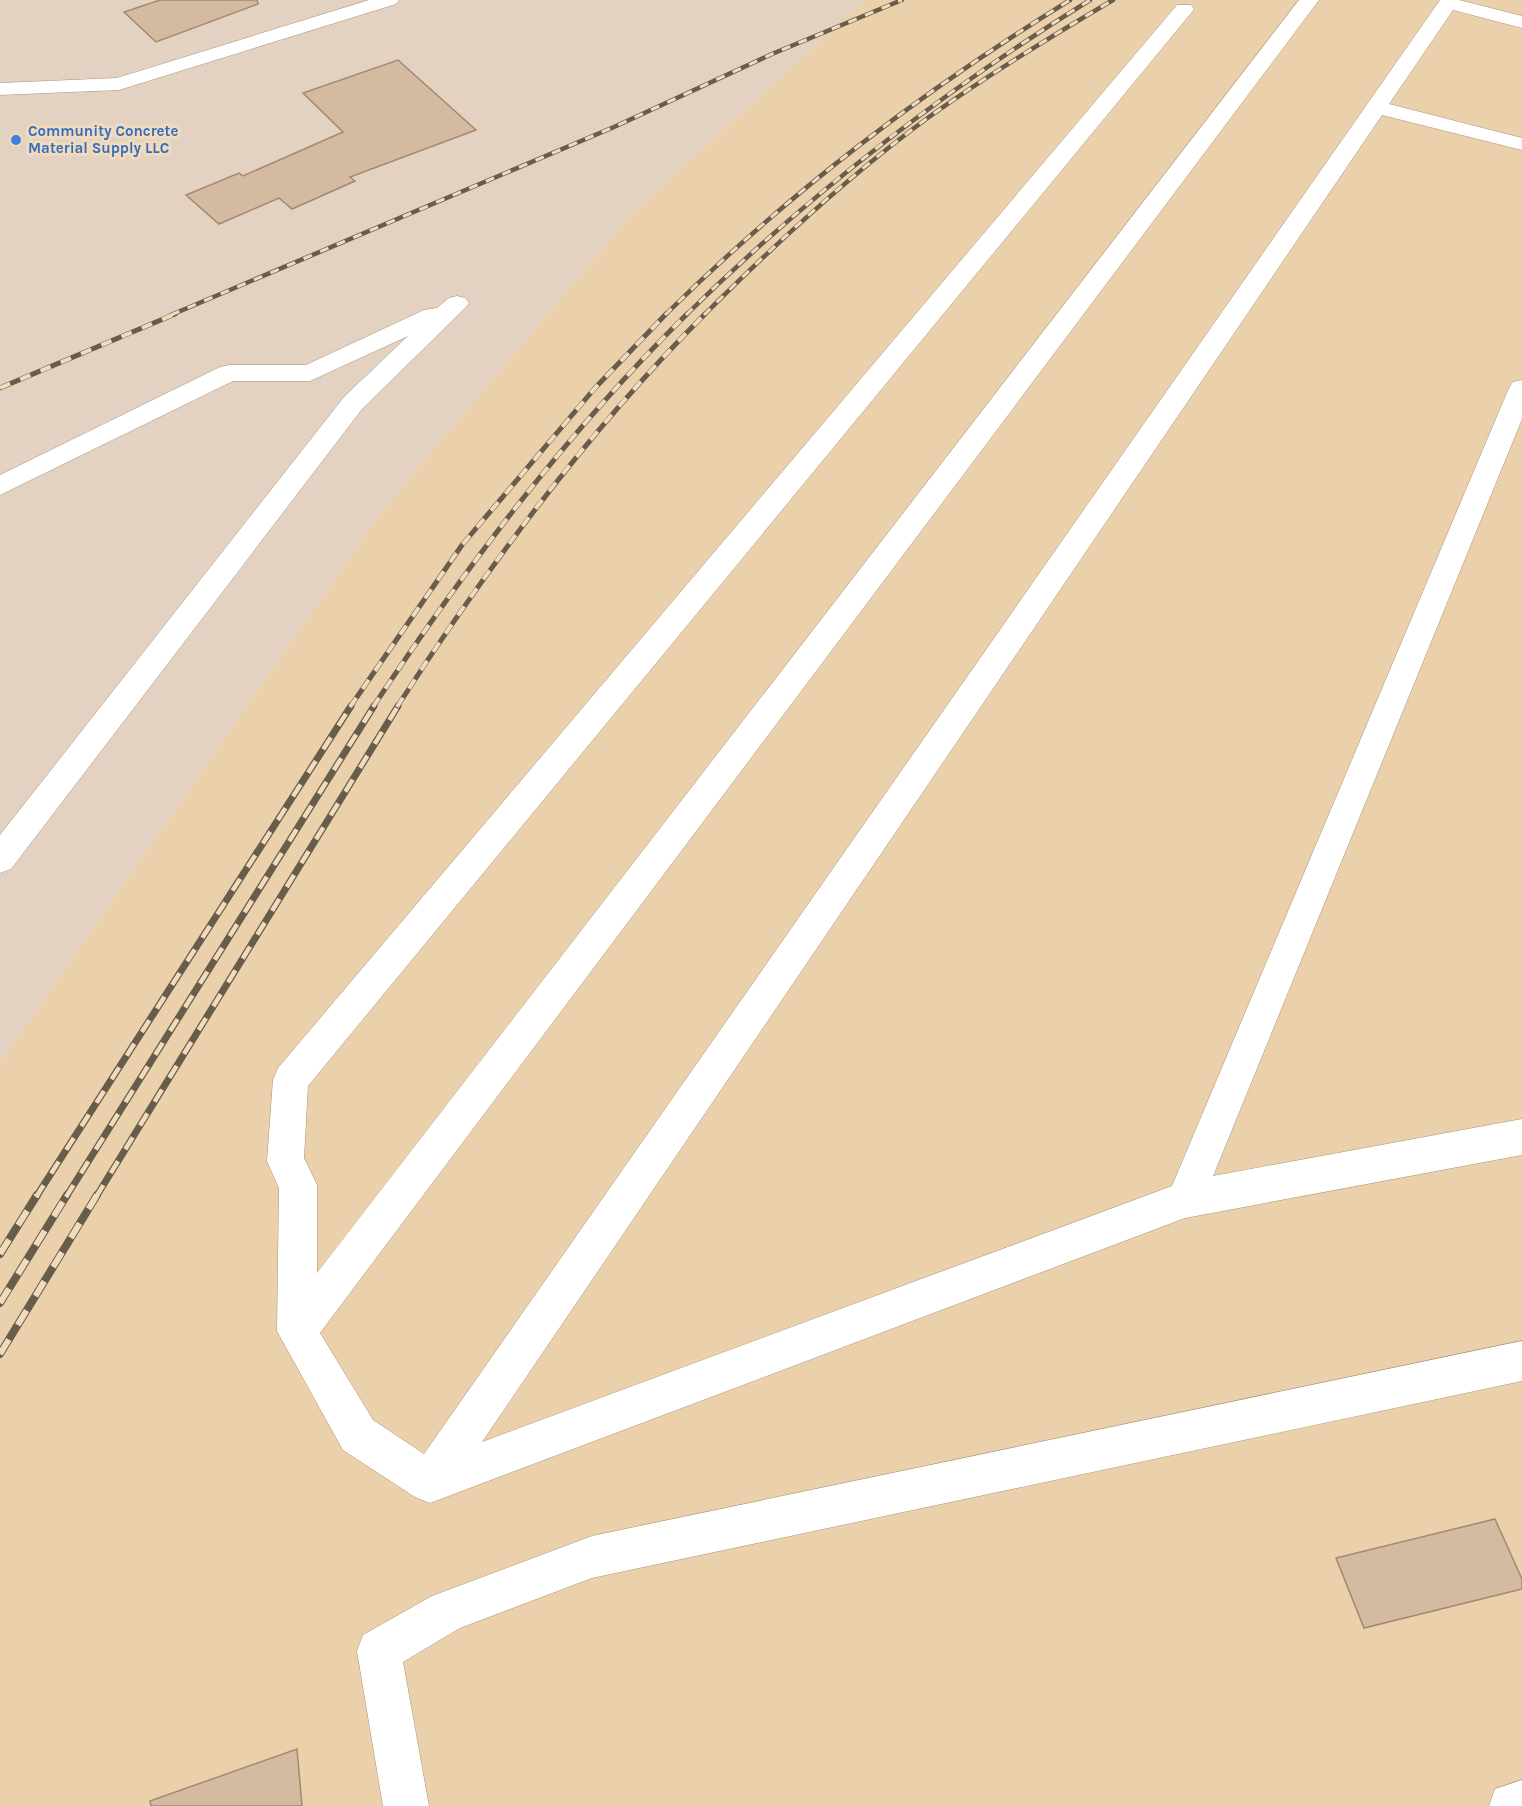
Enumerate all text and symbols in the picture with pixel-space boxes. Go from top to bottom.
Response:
place label: Community Concrete Material Supply LLC [28,122,178,157]
marker: Community Concrete Material Supply LLC [9,133,23,147]

